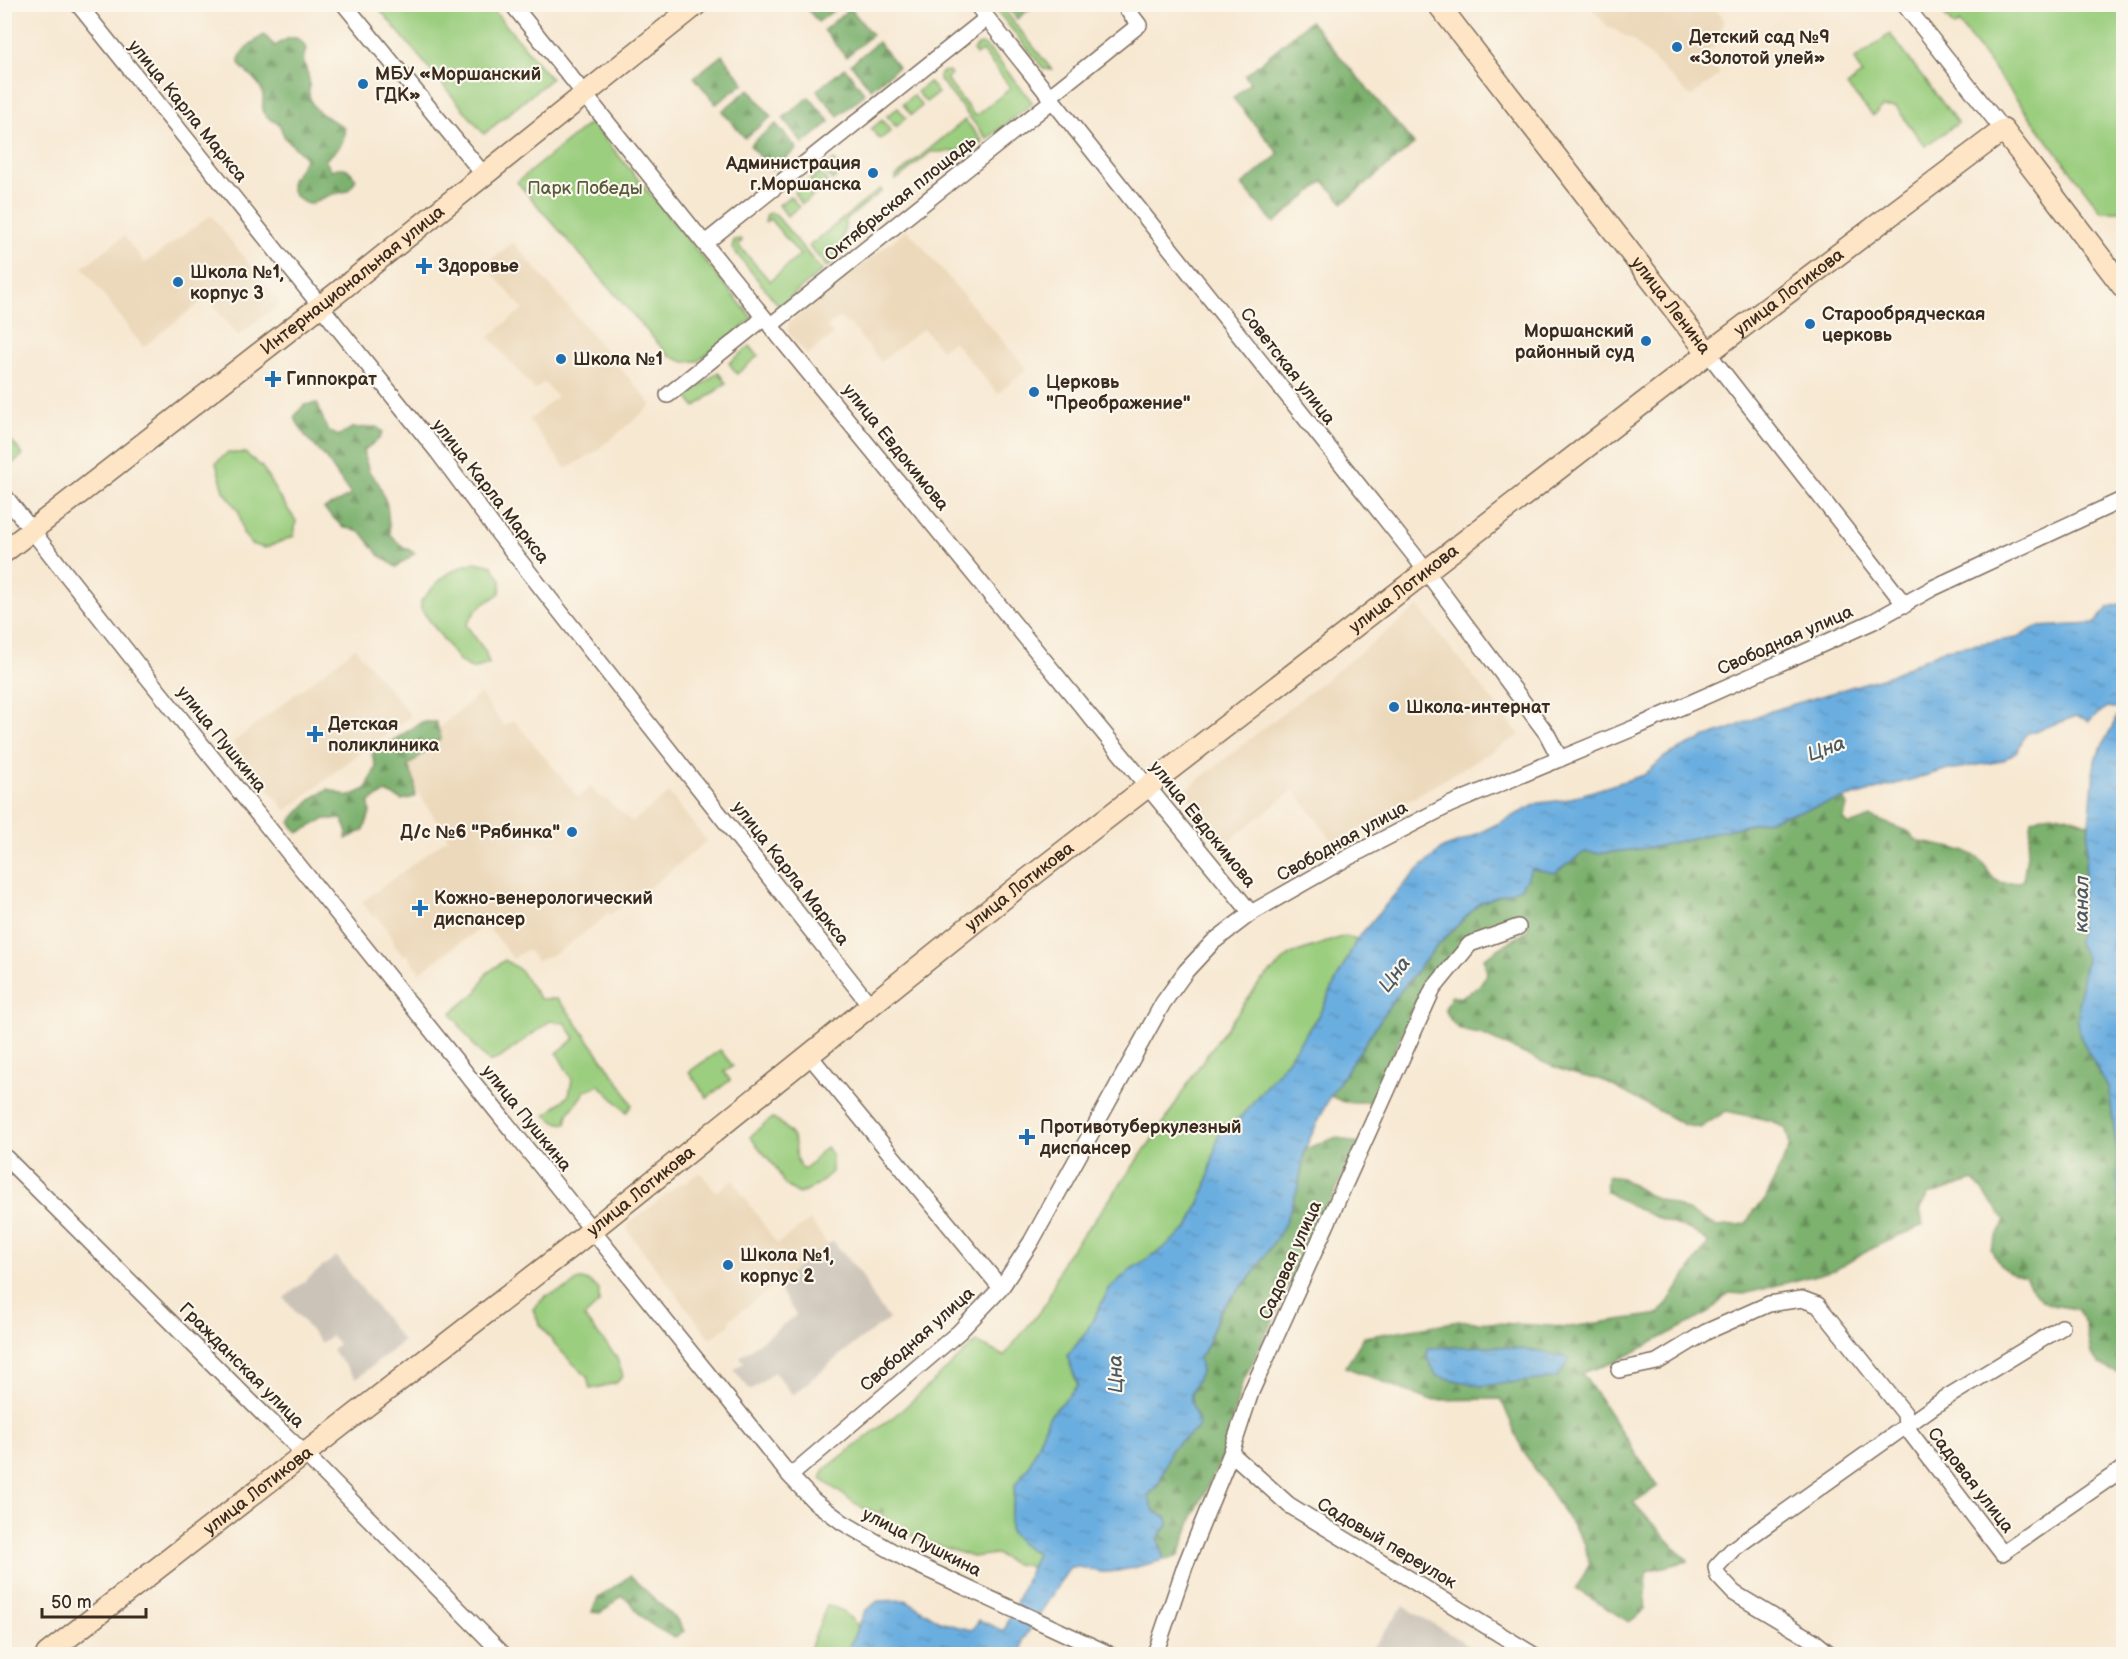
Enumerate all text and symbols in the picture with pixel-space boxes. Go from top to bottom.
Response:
place label: Детский сад №9 «Золотой улей» [1689,27,1830,69]
street label: улица Карла Маркса [124,36,252,187]
marker: Детский сад №9 «Золотой улей» [1670,40,1684,54]
place label: МБУ «Моршанский ГДК» [375,64,541,106]
marker: МБУ «Моршанский ГДК» [356,77,370,91]
street label: Октябрьская площадь [820,131,980,266]
place label: Администрация г.Моршанска [725,153,862,195]
marker: Администрация г.Моршанска [866,166,880,180]
park label: Парк Победы [527,178,643,199]
street label: Интернациональная улица [257,201,449,359]
street label: улица Лотикова [1730,244,1848,341]
street label: улица Ленина [1627,253,1715,359]
place label: Здоровье [438,256,519,277]
marker: Здоровье [415,257,433,275]
place label: Школа №1, корпус 3 [190,262,284,304]
marker: Школа №1, корпус 3 [171,275,185,289]
street label: Советская улица [1235,304,1340,429]
place label: Старообрядческая церковь [1822,304,1985,346]
marker: Старообрядческая церковь [1803,317,1817,331]
place label: Моршанский районный суд [1515,321,1634,363]
marker: Моршанский районный суд [1639,334,1653,348]
place label: Школа №1 [573,349,663,370]
marker: Школа №1 [554,352,568,366]
place label: Гиппократ [286,369,377,390]
marker: Гиппократ [264,370,282,388]
place label: Церковь "Преображение" [1046,372,1191,414]
street label: улица Евдокимова [838,380,953,515]
marker: Церковь "Преображение" [1027,385,1041,399]
street label: улица Карла Маркса [428,415,554,568]
street label: улица Лотикова [1345,540,1463,638]
street label: Свободная улица [1714,601,1857,680]
street label: улица Пушкина [172,682,271,797]
place label: Школа-интернат [1406,697,1550,718]
marker: Школа-интернат [1387,700,1401,714]
place label: Детская поликлиника [328,714,440,756]
marker: Детская поликлиника [306,725,324,743]
water label: Цна [1804,731,1849,767]
street label: улица Евдокимова [1145,757,1260,892]
street label: улица Карла Маркса [728,797,854,950]
street label: Свободная улица [1273,797,1412,886]
place label: Д/с №6 "Рябинка" [400,822,560,843]
marker: Д/с №6 "Рябинка" [565,825,579,839]
street label: улица Лотикова [961,837,1078,936]
water label: канал [2070,875,2095,933]
place label: Кожно-венерологический диспансер [433,888,653,930]
marker: Кожно-венерологический диспансер [411,899,429,917]
water label: Цна [1374,952,1416,997]
street label: улица Пушкина [477,1061,576,1176]
place label: Противотуберкулезный диспансер [1039,1117,1242,1159]
marker: Противотуберкулезный диспансер [1018,1128,1036,1146]
street label: улица Лотикова [583,1141,699,1241]
street label: Садовая улица [1255,1197,1326,1323]
place label: Школа №1, корпус 2 [740,1245,834,1287]
marker: Школа №1, корпус 2 [721,1258,735,1272]
street label: Свободная улица [856,1282,979,1396]
street label: Гражданская улица [175,1298,309,1433]
water label: Цна [1104,1355,1128,1393]
street label: Садовая улица [1923,1423,2018,1537]
street label: улица Лотикова [199,1441,317,1540]
street label: Садовый переулок [1313,1494,1461,1594]
street label: улица Пушкина [859,1503,985,1582]
scale bar [42,1581,146,1619]
text: 50 m [51,1592,92,1613]

